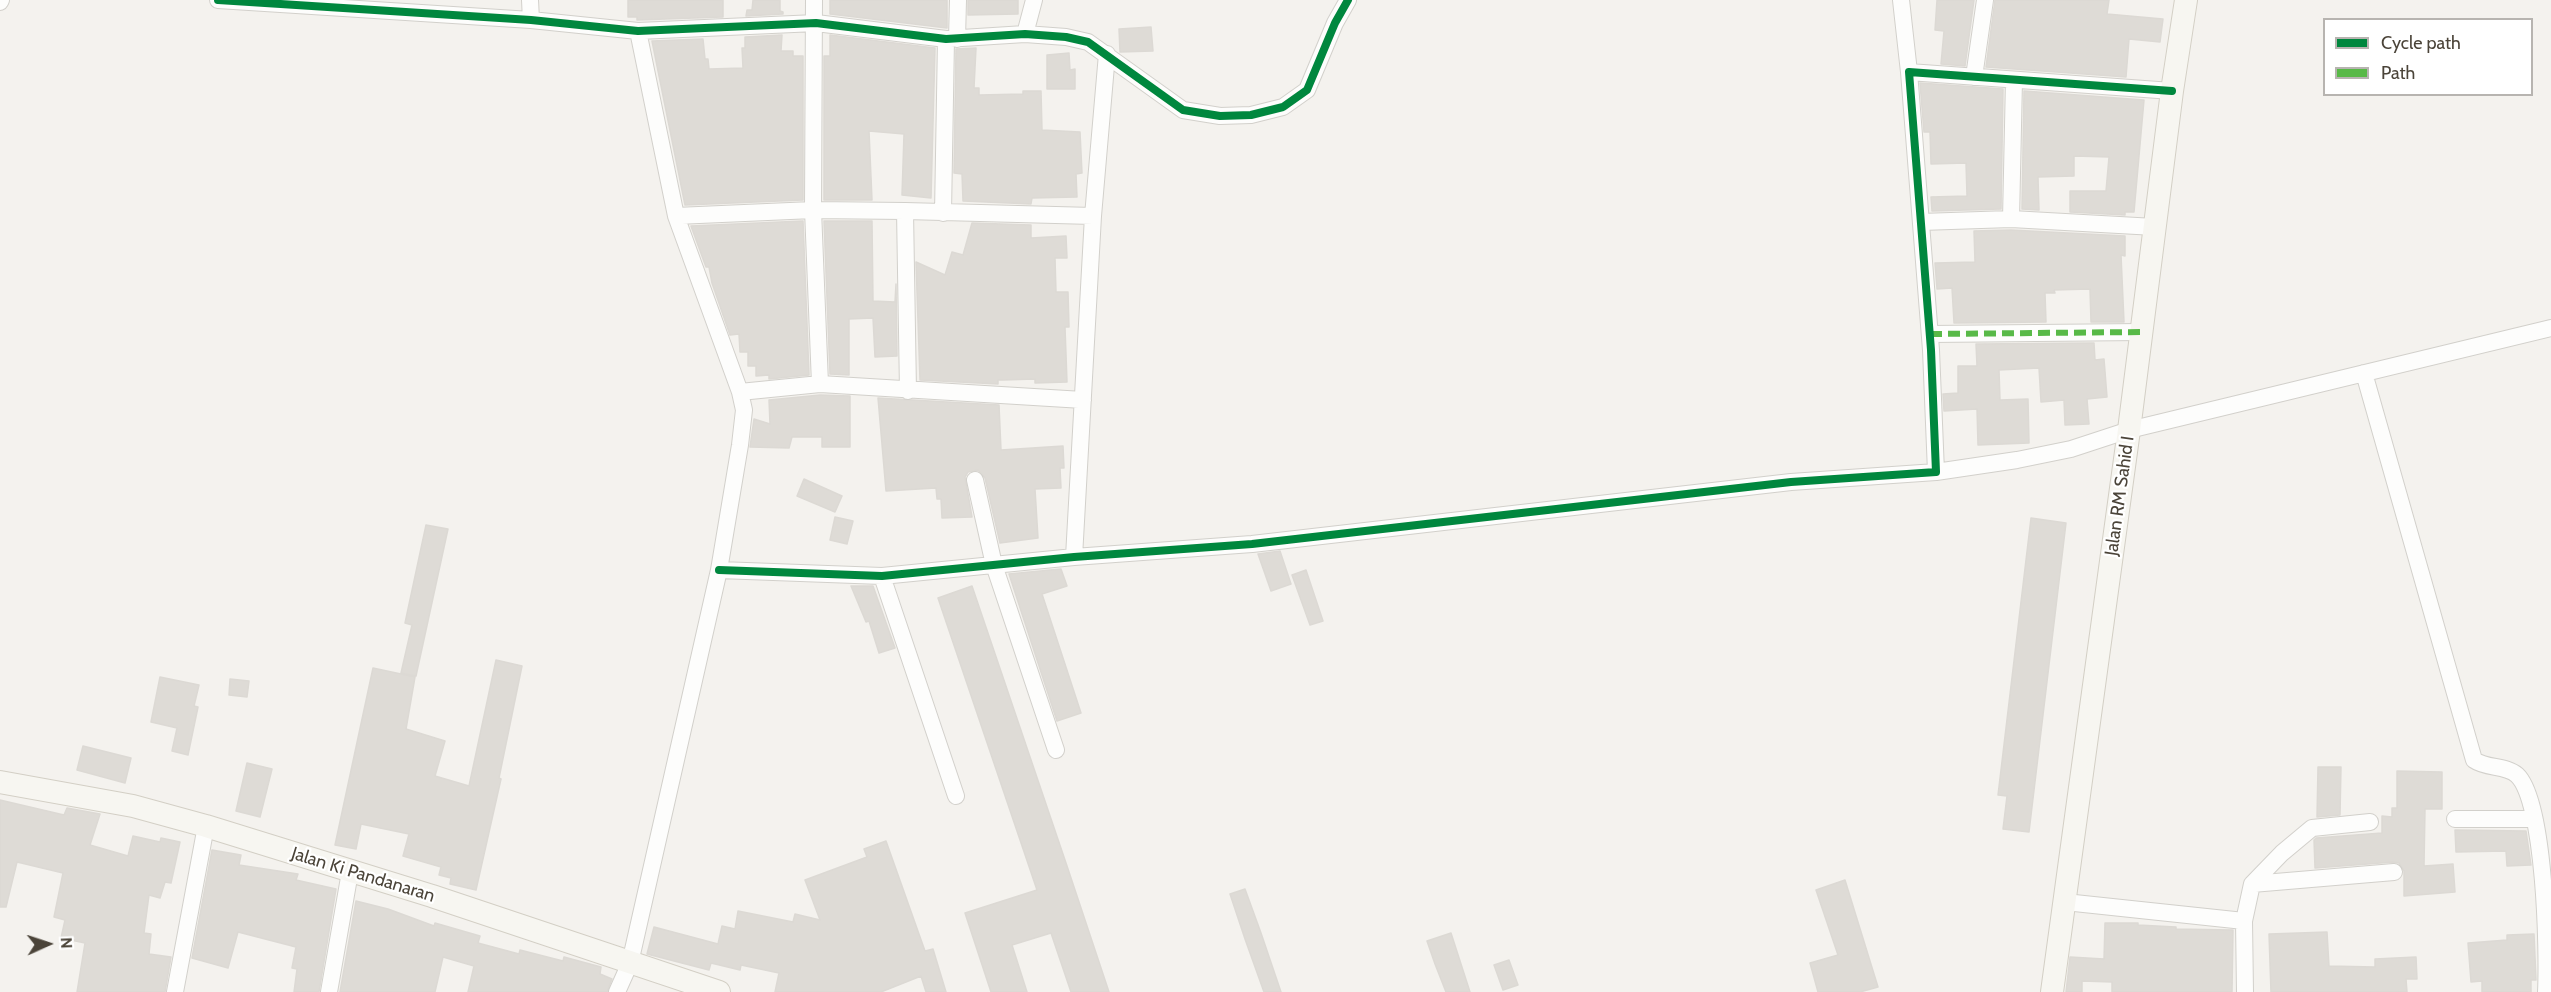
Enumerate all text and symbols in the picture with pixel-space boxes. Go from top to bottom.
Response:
legend [2323,18,2533,96]
text: Cycle path [2381,32,2461,54]
text: Path [2381,62,2415,84]
street label: Jalan RM Sahid I [2101,435,2139,557]
street label: Jalan Ki Pandanaran [289,843,437,907]
north arrow [18,914,78,974]
text: N [57,937,76,949]

